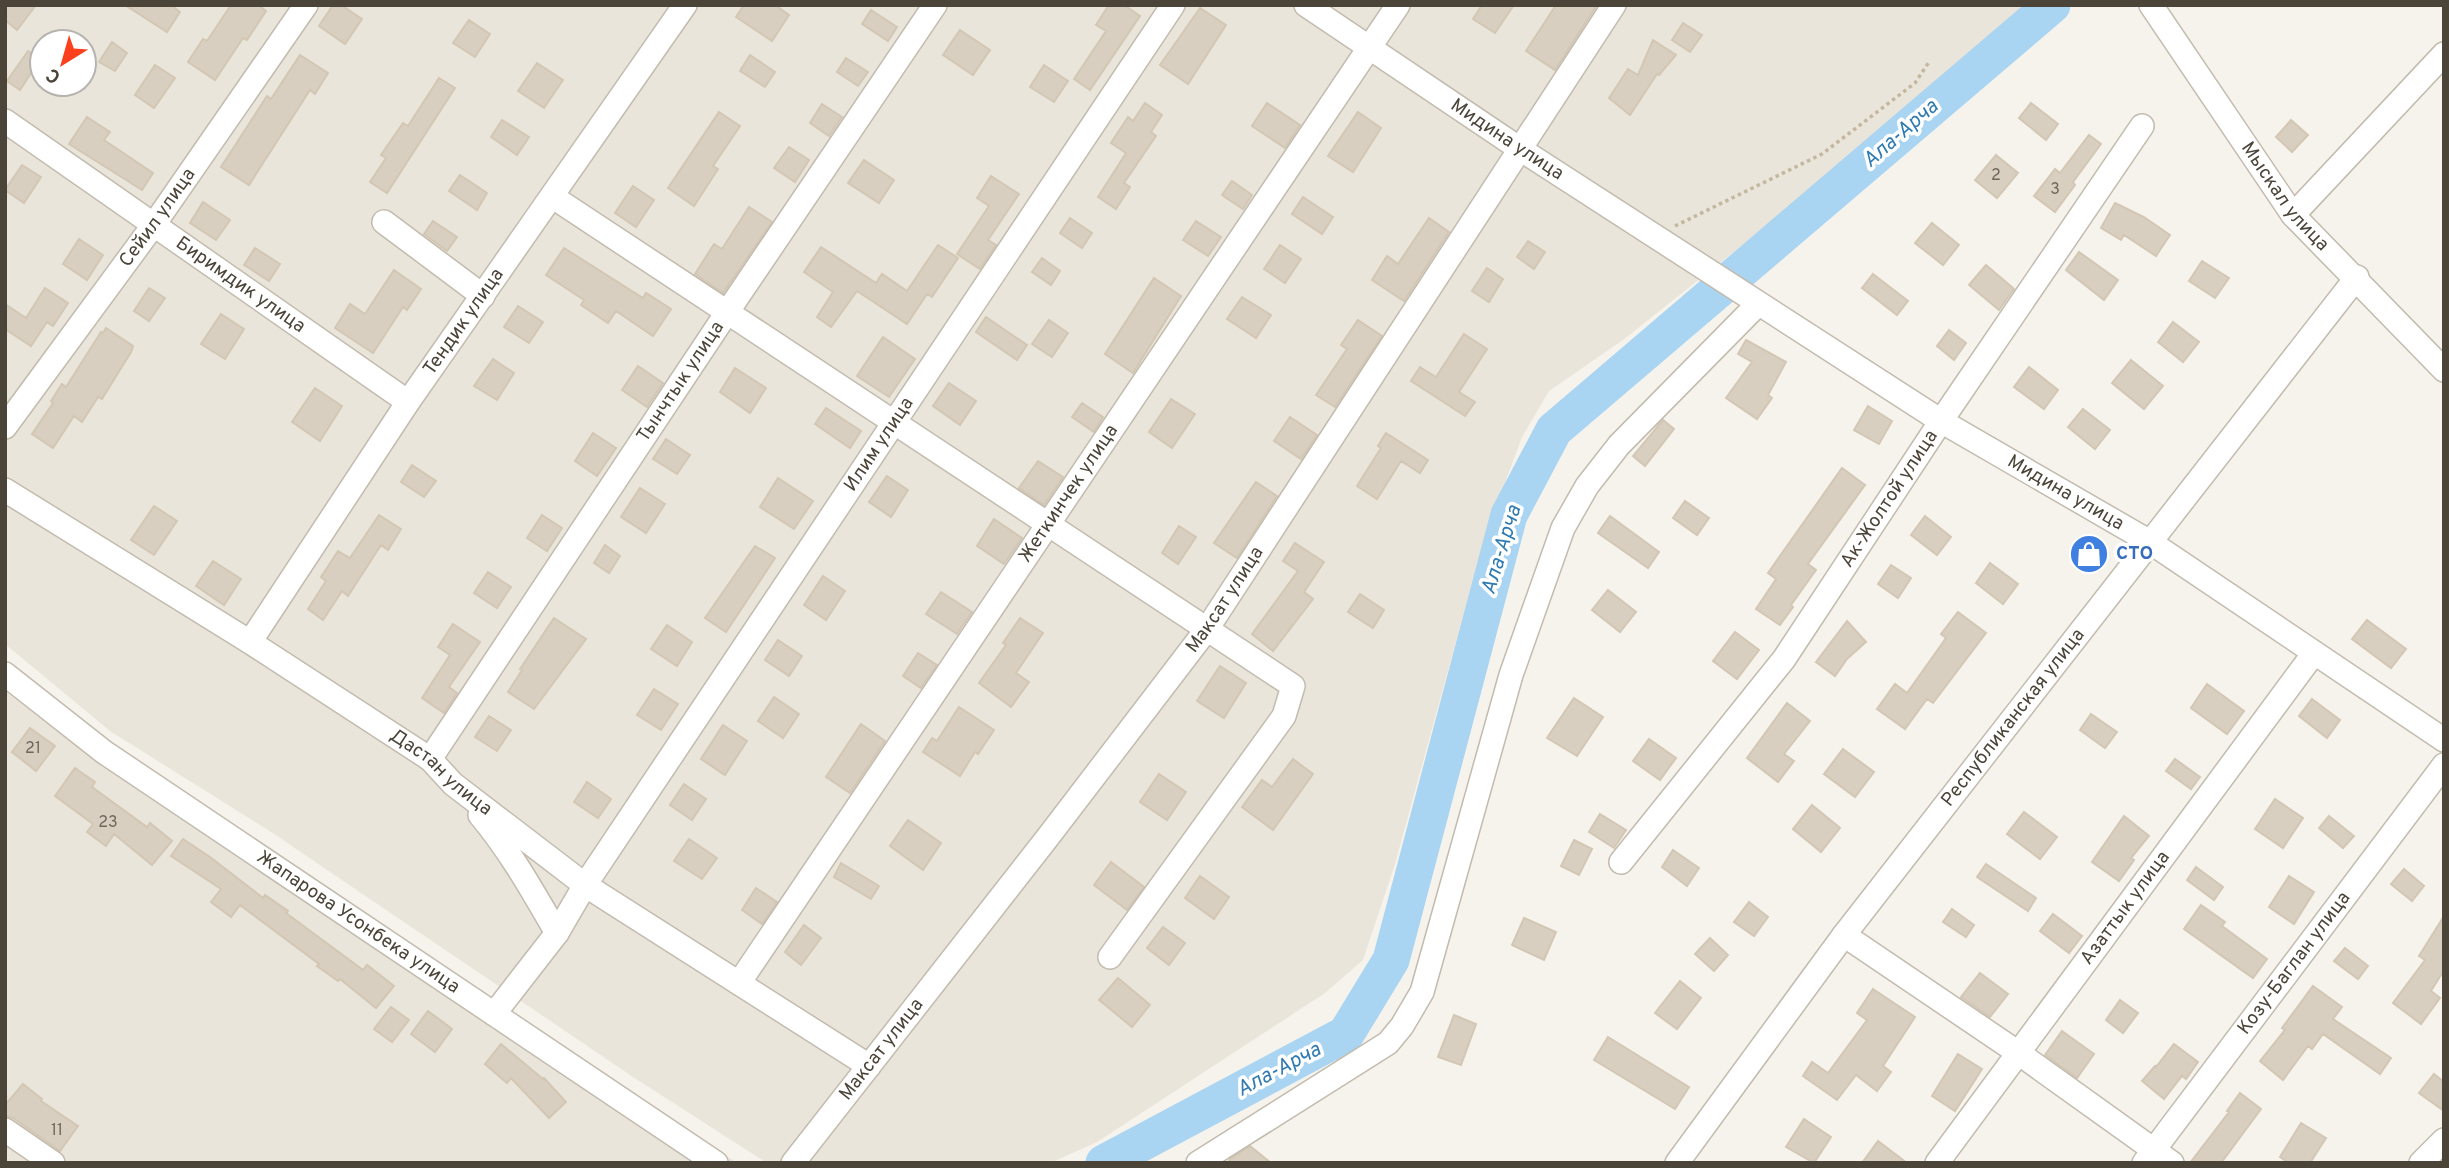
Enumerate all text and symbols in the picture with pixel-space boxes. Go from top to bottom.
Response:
north arrow [28,28,98,98]
text: С [42,62,66,88]
street label: Мидина улица [1446,94,1568,186]
water label: Ала-Арча [1858,94,1945,174]
street label: Мыскал улица [2235,138,2334,257]
street label: Сейил улица [114,164,201,272]
house number: 2 [1991,166,2001,186]
house number: 3 [2050,180,2060,200]
street label: Биримдик улица [171,232,310,339]
street label: Тендик улица [418,264,510,380]
street label: Тынчтык улица [632,317,730,447]
street label: Илим улица [839,393,919,496]
street label: Жеткинчек улица [1014,420,1124,567]
street label: Ак-Жолтой улица [1835,426,1944,572]
street label: Мидина улица [2003,450,2128,536]
water label: Ала-Арча [1476,502,1528,598]
shop icon: СТО [2068,533,2110,575]
street label: Максат улица [1181,542,1269,658]
place label: СТО [2116,542,2153,566]
street label: Республиканская улица [1936,624,2090,812]
street label: Дастан улица [385,724,497,821]
house number: 21 [25,739,41,759]
house number: 23 [98,813,118,833]
street label: Жапарова Усонбека улица [252,846,464,999]
street label: Азаттык улица [2075,846,2176,970]
street label: Козу-Баглан улица [2233,887,2356,1040]
street label: Максат улица [834,994,929,1105]
water label: Ала-Арча [1232,1036,1326,1103]
house number: 11 [51,1121,63,1141]

